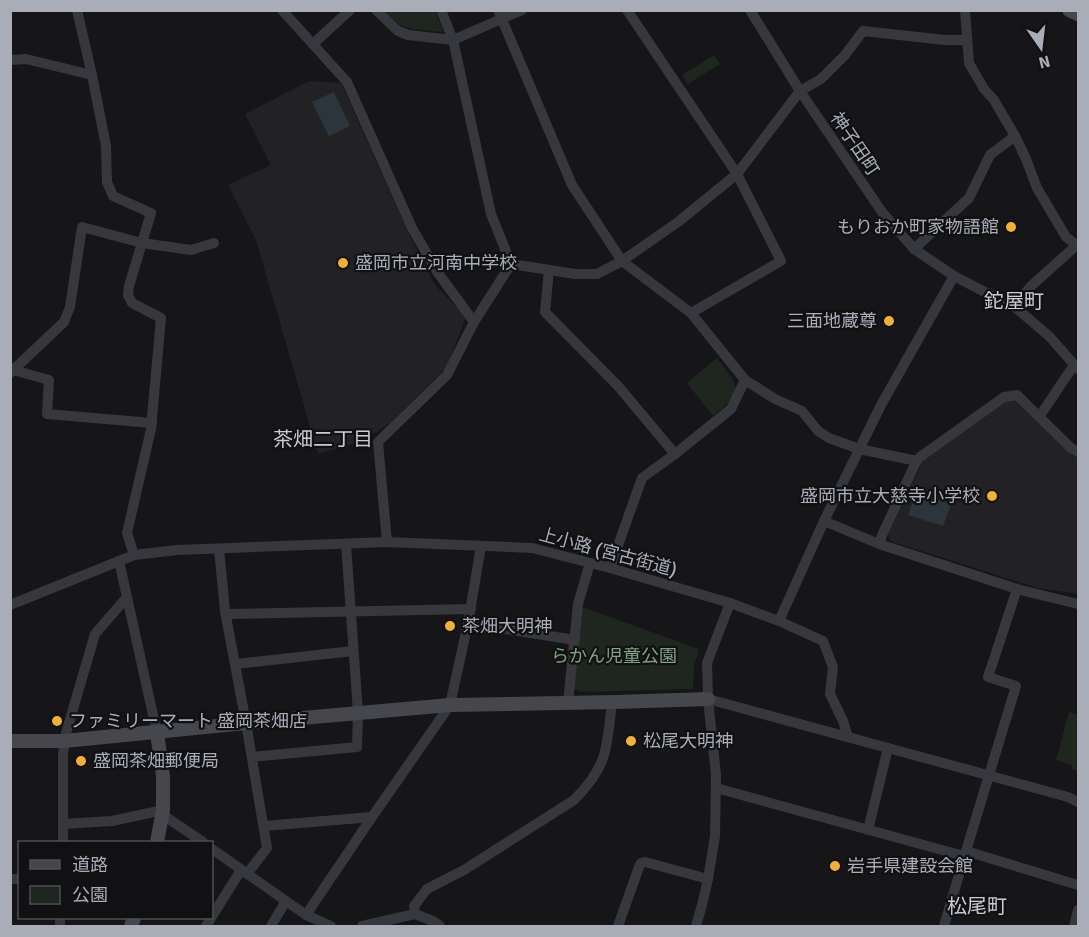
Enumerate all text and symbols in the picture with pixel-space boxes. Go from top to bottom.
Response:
north arrow [1011,18,1071,78]
text: N [1037,51,1052,73]
street label: 神子田町 [826,108,884,180]
place label: もりおか町家物語館 [837,216,999,238]
marker: もりおか町家物語館 [1004,220,1018,234]
place label: 盛岡市立河南中学校 [355,252,517,274]
marker: 盛岡市立河南中学校 [336,256,350,270]
district label: 鉈屋町 [984,289,1044,314]
place label: 三面地蔵尊 [787,310,877,332]
marker: 三面地蔵尊 [882,314,896,328]
district label: 茶畑二丁目 [273,427,373,452]
place label: 盛岡市立大慈寺小学校 [800,485,980,507]
marker: 盛岡市立大慈寺小学校 [985,489,999,503]
street label: 上小路 (宮古街道) [537,523,679,581]
place label: 茶畑大明神 [462,615,552,637]
marker: 茶畑大明神 [443,619,457,633]
park label: らかん児童公園 [551,645,677,667]
place label: ファミリーマート 盛岡茶畑店 [69,710,307,732]
marker: ファミリーマート 盛岡茶畑店 [50,714,64,728]
place label: 松尾大明神 [643,730,733,752]
marker: 松尾大明神 [624,734,638,748]
place label: 盛岡茶畑郵便局 [93,750,219,772]
marker: 盛岡茶畑郵便局 [74,754,88,768]
legend [18,841,213,919]
text: 道路 [72,854,108,876]
place label: 岩手県建設会館 [847,855,973,877]
marker: 岩手県建設会館 [828,859,842,873]
text: 公園 [72,884,108,906]
district label: 松尾町 [947,894,1007,919]

